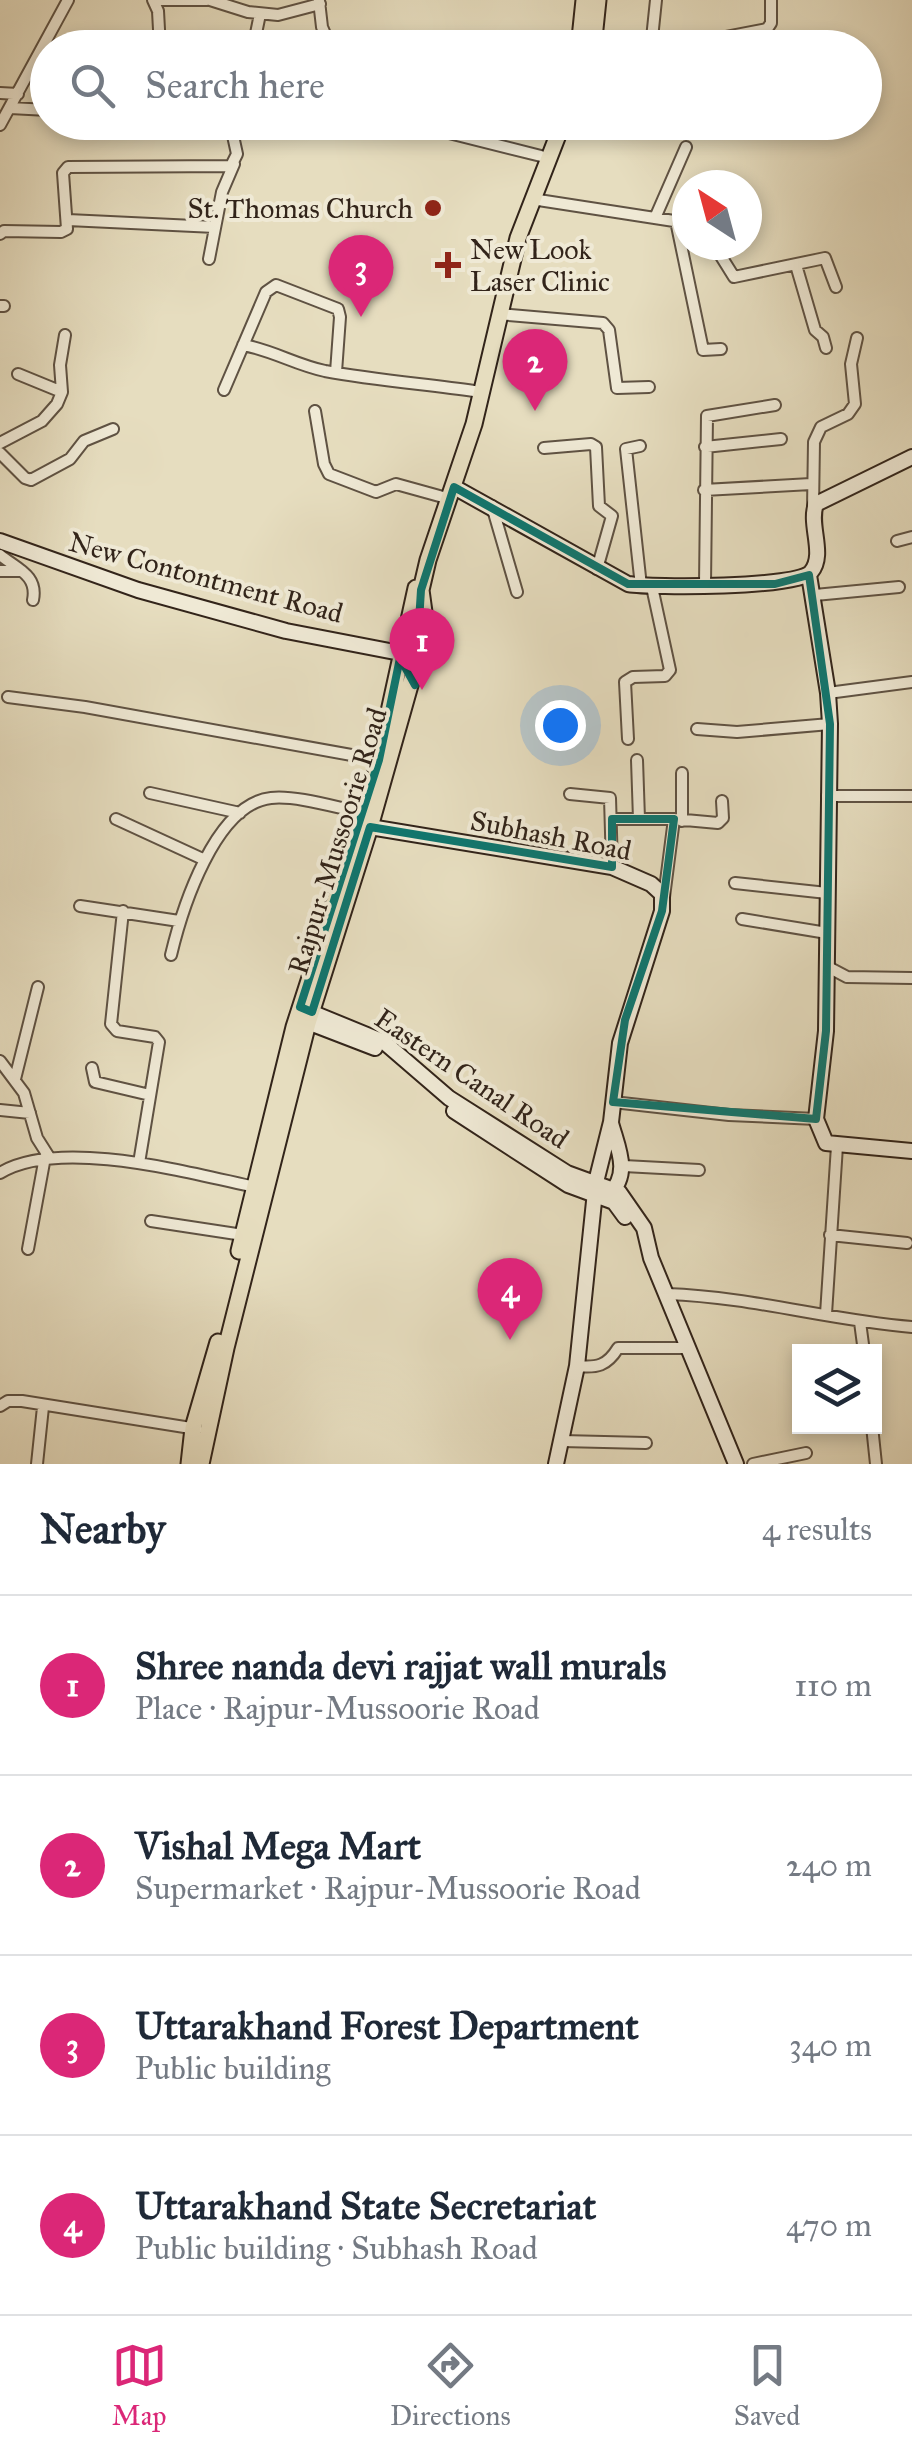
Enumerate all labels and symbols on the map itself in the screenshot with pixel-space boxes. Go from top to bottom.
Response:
north arrow [672,170,762,260]
place label: St. Thomas Church [187,191,413,226]
marker: St. Thomas Church [422,197,444,219]
place label: New Look Laser Clinic [470,232,610,299]
pin: 3 [328,234,394,317]
marker: New Look Laser Clinic [435,252,461,278]
pin: 2 [502,328,568,411]
street label: New Contontment Road [65,524,347,631]
pin: 1 [390,608,454,690]
your location [535,700,586,751]
street label: Rajpur-Mussoorie Road [280,703,395,979]
street label: Subhash Road [467,803,634,868]
street label: Eastern Canal Road [368,1001,575,1156]
pin: 4 [478,1258,542,1340]

